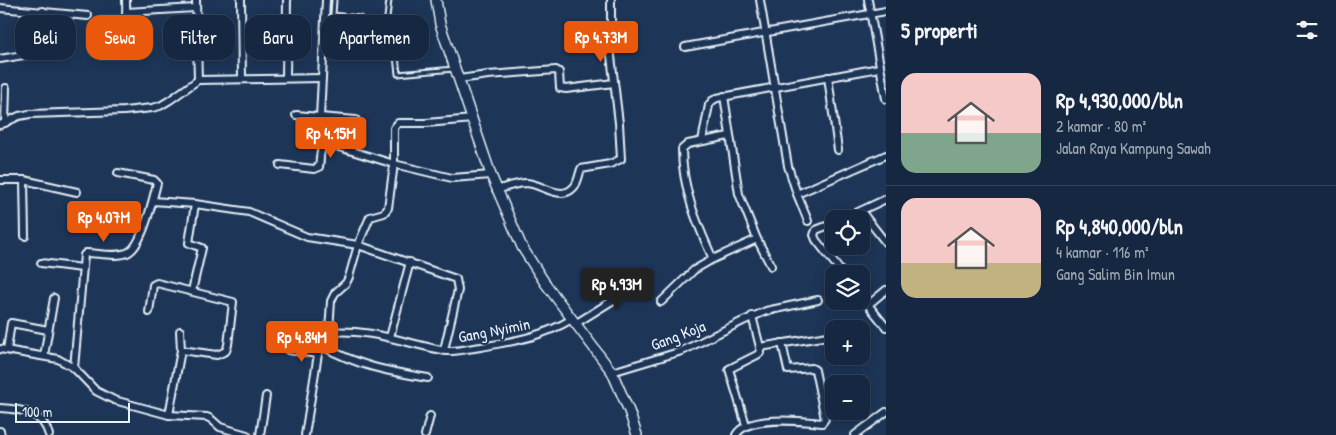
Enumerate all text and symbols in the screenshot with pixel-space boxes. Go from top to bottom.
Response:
chip: Beli [15,15,76,60]
chip: Sewa [86,15,153,60]
chip: Filter [163,15,235,60]
chip: Baru [245,15,311,60]
chip: Apartemen [321,15,429,60]
text: 5 properti [901,16,978,45]
icon: filters [1293,16,1321,44]
pin: Rp 4.73M [549,20,653,63]
text: Rp 4.73M [575,26,627,48]
text: Rp 4,930,000/bln [1056,86,1183,115]
icon: home [941,93,1001,153]
text: 2 kamar · 80 m² [1056,115,1146,137]
pin: Rp 4.15M [279,116,383,159]
text: Rp 4.15M [306,122,356,144]
text: Jalan Raya Kampung Sawah [1056,137,1211,159]
pin: Rp 4.07M [52,200,156,243]
text: Rp 4.07M [78,206,130,228]
map controls [825,210,870,420]
button: locate [825,210,870,255]
text: Rp 4,840,000/bln [1056,212,1183,241]
icon: home [941,218,1001,278]
text: 4 kamar · 116 m² [1056,241,1149,263]
text: Gang Salim Bin Imun [1056,263,1175,285]
button: layers [825,265,870,310]
pin: Rp 4.93M [565,268,669,310]
text: Rp 4.93M [592,273,642,295]
street label: Gang Nyimin [456,312,532,348]
street label: Gang Koja [648,315,708,355]
pin: Rp 4.84M [250,320,354,363]
button: + [825,320,870,365]
text: Rp 4.84M [277,326,327,348]
button: − [825,375,870,420]
scale bar [15,400,130,423]
text: 100 m [22,402,52,421]

